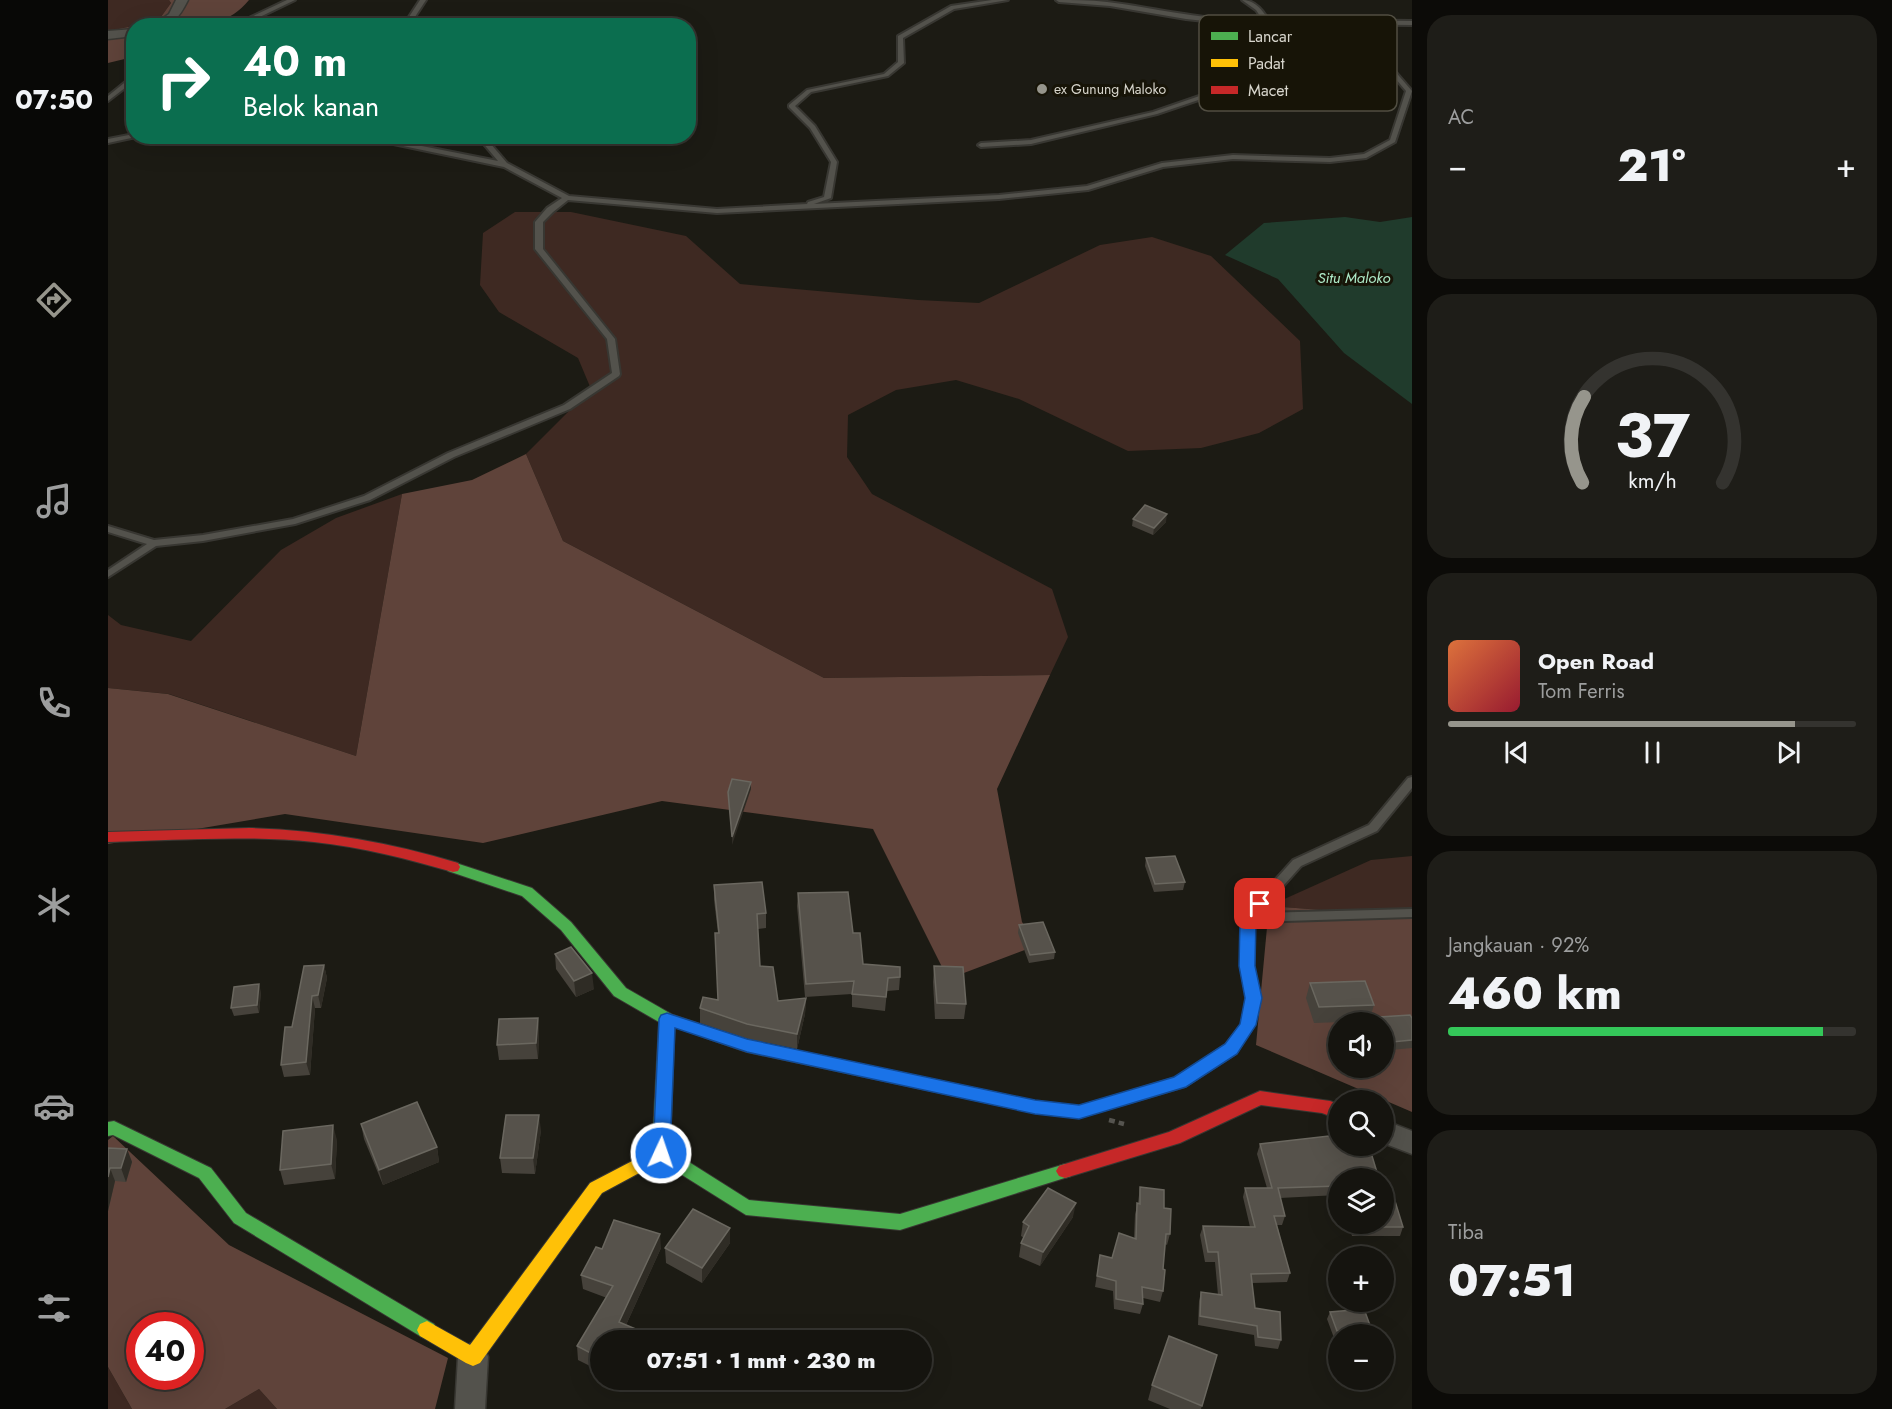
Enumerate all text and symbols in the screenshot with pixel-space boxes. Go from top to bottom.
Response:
legend [1199,15,1397,111]
text: Lancar [1248,25,1293,48]
text: 40 m [243,31,347,92]
icon: right [144,42,222,120]
text: Padat [1248,52,1285,75]
place label: ex Gunung Maloko [1054,79,1166,99]
text: Macet [1248,79,1289,102]
text: 07:50 [15,80,93,119]
marker: ex Gunung Maloko [1035,82,1049,96]
text: Belok kanan [243,87,379,126]
text: AC [1448,103,1474,132]
text: 21° [1618,133,1686,198]
text: − [1448,142,1467,189]
text: + [1836,142,1856,189]
water label: Situ Maloko [1318,267,1391,289]
icon: directions [33,279,75,321]
text: 37 [1614,390,1690,480]
text: km/h [1628,465,1676,496]
icon: music [33,480,75,522]
text: Open Road [1538,645,1654,677]
text: Tom Ferris [1538,677,1625,706]
icon: phone [33,682,75,724]
icon: previous [1500,736,1533,769]
icon: pause [1636,736,1669,769]
icon: next [1772,736,1805,769]
pin [1234,878,1285,929]
icon: climate [33,884,75,926]
icon: arrive [1243,887,1276,920]
text: Jangkauan · 92% [1448,931,1589,960]
text: 460 km [1448,961,1622,1026]
map controls [1328,1012,1394,1390]
button: sound [1328,1012,1394,1078]
icon: car [33,1085,75,1127]
button: search [1328,1090,1394,1156]
position arrow [629,1121,693,1185]
button: layers [1328,1168,1394,1234]
text: Tiba [1448,1218,1484,1247]
button: + [1328,1246,1394,1312]
text: 07:51 [1448,1248,1575,1313]
icon: filters [33,1287,75,1329]
speed limit sign: 40 [126,1312,204,1390]
button: − [1328,1324,1394,1390]
text: 07:51 · 1 mnt · 230 m [646,1344,876,1376]

